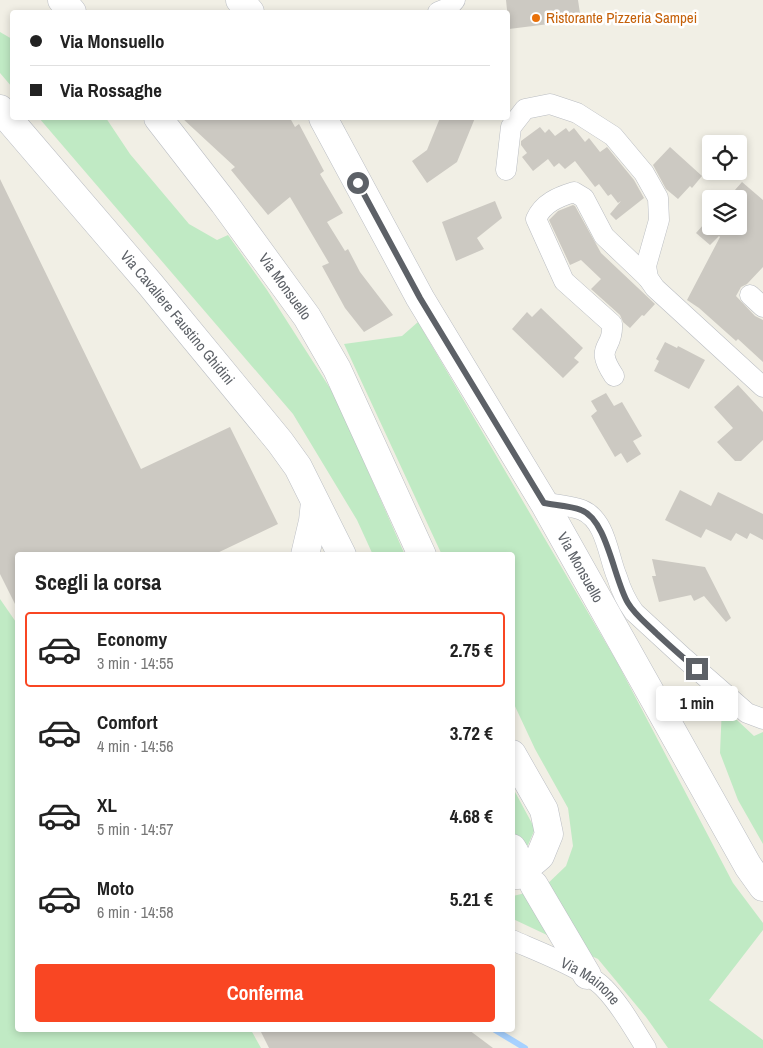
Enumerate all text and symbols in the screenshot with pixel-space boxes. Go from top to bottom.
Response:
place label: Ristorante Pizzeria Sampei [546,7,697,28]
marker: Ristorante Pizzeria Sampei [530,12,542,24]
text: Via Monsuello [60,28,165,54]
text: Via Rossaghe [60,77,162,103]
map controls [702,135,747,235]
button: locate [702,135,747,180]
route start [347,172,369,194]
button: layers [702,190,747,235]
street label: Via Cavaliere Faustino Ghidini [116,246,240,389]
street label: Via Monsuello [254,249,317,324]
street label: Via Monsuello [552,528,609,606]
text: Scegli la corsa [35,567,161,597]
text: Economy [97,626,167,652]
icon: car [37,627,82,672]
text: 2.75 € [450,637,493,663]
text: 3 min · 14:55 [97,652,174,674]
route end [686,658,708,680]
callout: 1 min [656,686,738,722]
text: 1 min [680,692,714,714]
text: Comfort [97,709,158,735]
icon: car [37,710,82,755]
text: 3.72 € [450,720,493,746]
text: 4 min · 14:56 [97,735,174,757]
text: XL [97,792,117,818]
icon: car [37,793,82,838]
text: 4.68 € [450,803,493,829]
text: 5 min · 14:57 [97,818,174,840]
text: Moto [97,875,134,901]
icon: car [37,876,82,921]
text: 5.21 € [450,886,493,912]
text: 6 min · 14:58 [97,901,174,923]
street label: Via Mainone [557,952,625,1009]
button: Conferma [35,964,495,1022]

